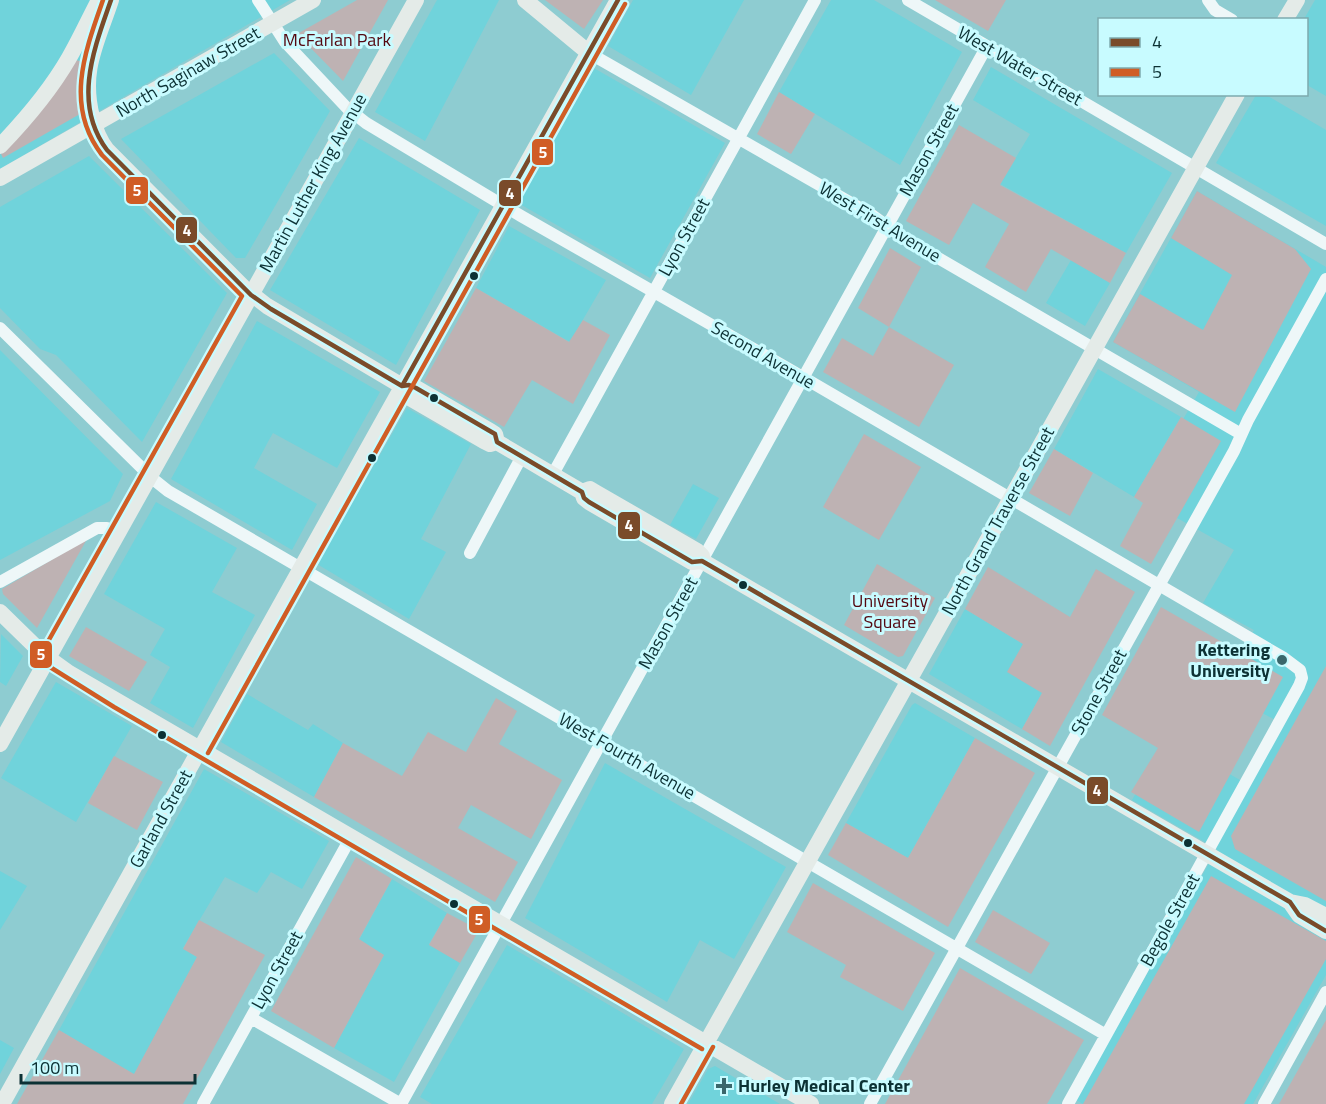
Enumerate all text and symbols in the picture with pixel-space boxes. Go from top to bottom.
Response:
legend [1098,18,1308,96]
street label: North Saginaw Street [111,19,265,124]
street label: West Water Street [953,19,1088,113]
park label: McFarlan Park [283,26,391,53]
text: 4 [1152,28,1162,55]
text: 5 [1152,58,1162,85]
street label: Martin Luther King Avenue [252,88,373,277]
street label: Mason Street [892,98,965,201]
line badge: 5 [531,138,554,166]
text: 5 [539,140,548,164]
street label: West First Avenue [814,174,946,269]
line badge: 5 [125,176,149,205]
text: 5 [133,178,142,202]
line badge: 4 [498,179,522,207]
text: 4 [506,181,515,205]
street label: Lyon Street [651,192,717,281]
line badge: 4 [175,216,198,244]
text: 4 [183,218,192,242]
unlabelled marker [468,270,480,282]
street label: Second Avenue [706,314,820,395]
unlabelled marker [428,392,440,404]
street label: North Grand Traverse Street [934,421,1061,620]
unlabelled marker [366,452,378,464]
line badge: 4 [617,511,641,540]
text: 4 [625,513,634,537]
street label: Mason Street [631,571,704,674]
unlabelled marker [737,579,749,591]
park label: University Square [852,587,928,635]
place label: Kettering University [1190,636,1270,684]
line badge: 5 [29,640,53,669]
text: 5 [37,642,46,666]
street label: Stone Street [1064,643,1134,740]
marker: Kettering University [1275,653,1289,667]
street label: West Fourth Avenue [554,705,701,806]
unlabelled marker [156,729,168,741]
street label: Garland Street [122,764,199,873]
line badge: 4 [1086,776,1109,805]
text: 4 [1093,778,1102,802]
unlabelled marker [1182,837,1194,849]
street label: Begole Street [1133,868,1207,971]
unlabelled marker [448,898,460,910]
line badge: 5 [468,905,491,934]
text: 5 [475,907,484,931]
street label: Lyon Street [244,925,310,1014]
scale bar [21,1047,195,1085]
text: 100 m [30,1054,79,1081]
place label: Hurley Medical Center [738,1072,910,1099]
marker: Hurley Medical Center [715,1077,733,1095]

